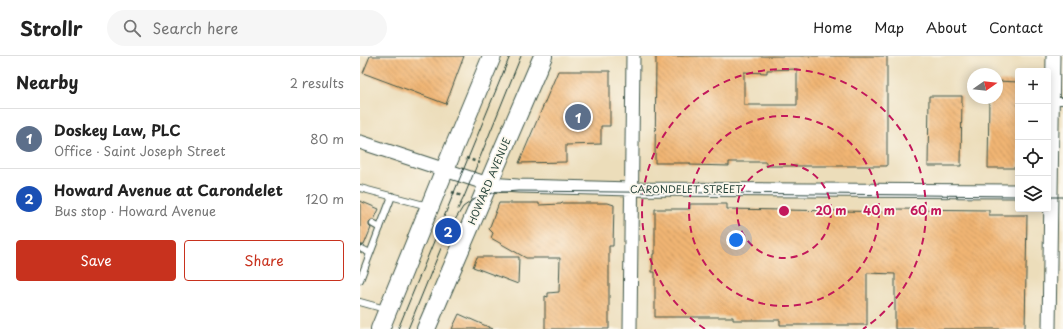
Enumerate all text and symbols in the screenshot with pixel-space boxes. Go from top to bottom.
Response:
search box [107,10,387,46]
text: Strollr [20,14,83,42]
text: Search here [153,16,238,39]
icon: search [121,17,143,39]
text: Home [813,17,852,38]
text: Map [874,17,904,38]
text: About [926,17,967,38]
text: Contact [989,17,1043,38]
north arrow [967,68,1003,104]
map controls [1015,68,1051,212]
button: + [1015,68,1051,104]
text: Nearby [16,69,78,95]
text: 2 results [290,73,344,92]
pin: 1 [565,102,591,132]
button: − [1015,104,1051,140]
text: Doskey Law, PLC [54,118,181,141]
text: 1 [26,129,32,148]
text: 80 m [310,129,344,148]
street label: HOWARD AVENUE [463,135,514,227]
button: locate [1015,140,1051,176]
text: Office · Saint Joseph Street [54,141,226,160]
button: layers [1015,176,1051,212]
text: Howard Avenue at Carondelet [54,178,283,201]
street label: CARONDELET STREET [630,181,742,196]
text: 2 [24,189,34,208]
text: 120 m [305,189,344,208]
text: Bus stop · Howard Avenue [54,201,216,220]
text: 20 m [815,201,847,219]
text: 40 m [863,201,895,219]
text: 60 m [910,201,942,219]
centre of rings [777,204,791,218]
pin: 2 [435,216,461,246]
your location [726,230,746,250]
button: Save [16,240,176,281]
button: Share [184,240,344,281]

